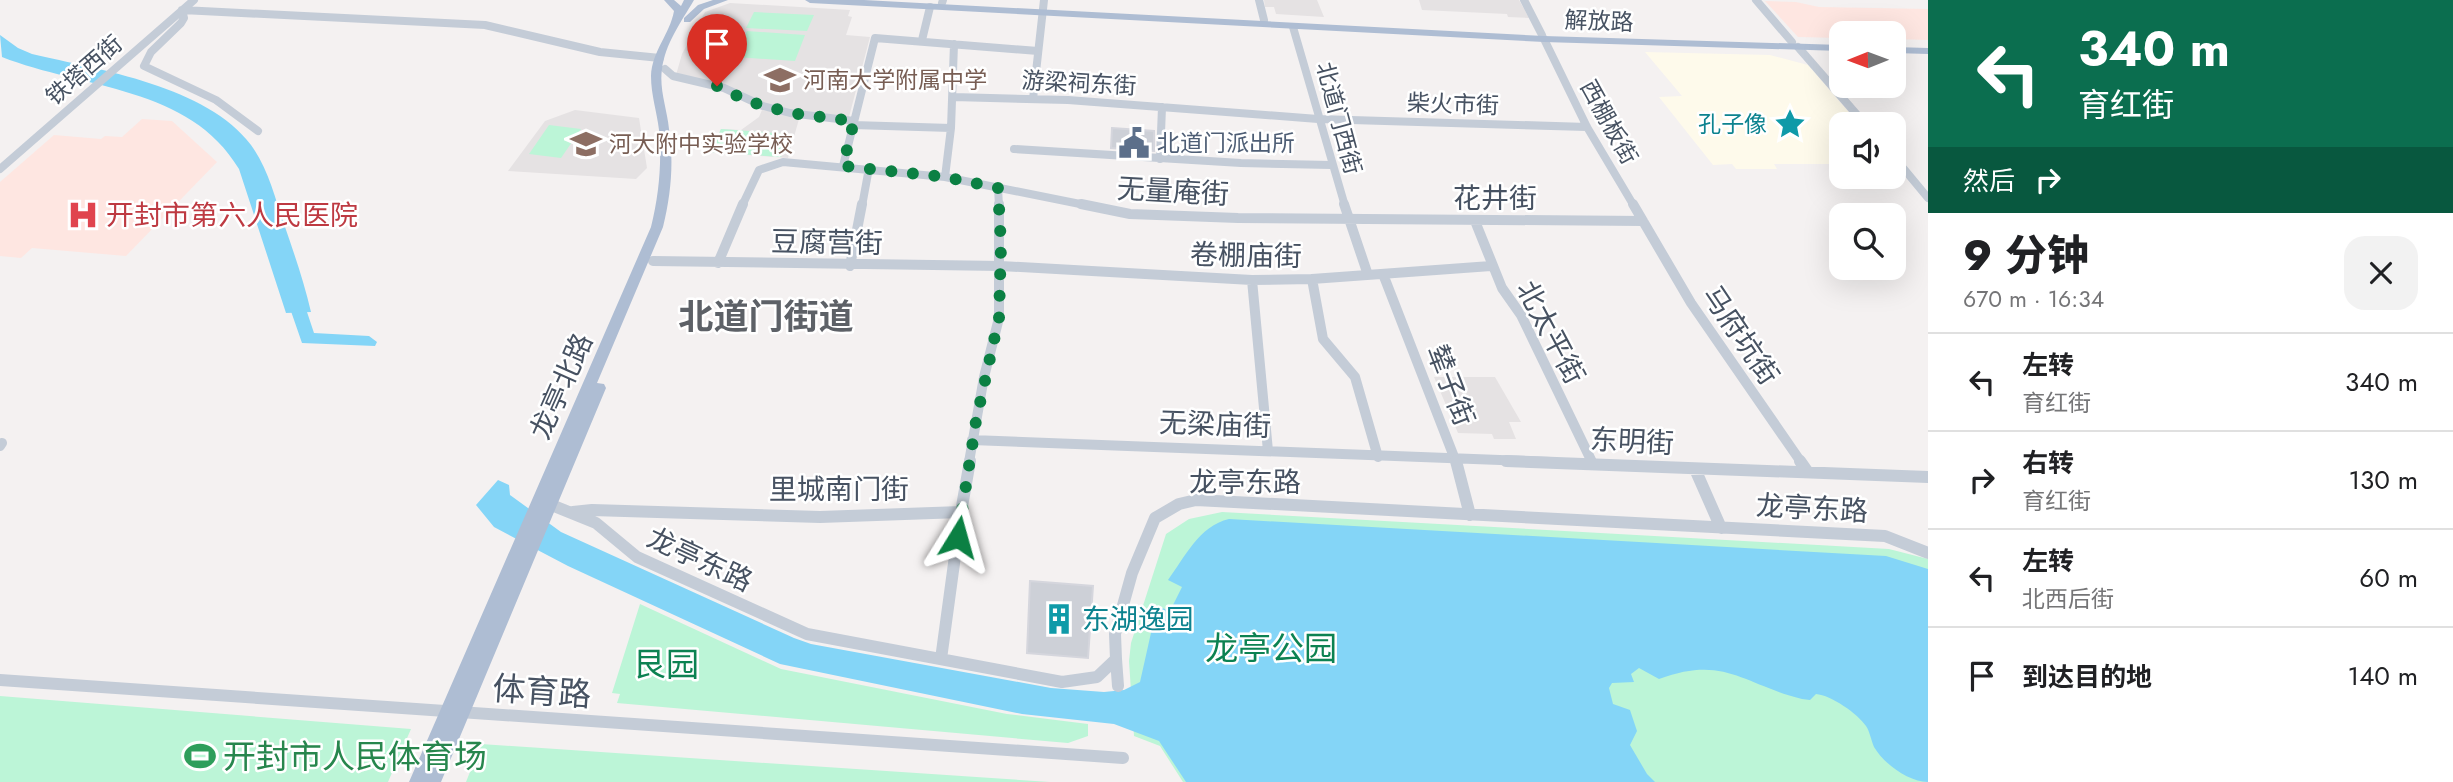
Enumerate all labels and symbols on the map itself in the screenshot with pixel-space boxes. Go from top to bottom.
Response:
street label: 解放路 [1564,3,1634,39]
pin [687,14,747,86]
north arrow [1829,21,1906,98]
street label: 铁塔西街 [38,27,130,113]
street label: 北道门西街 [1308,58,1370,178]
school or university icon: 河南大学附属中学 [763,63,797,97]
place label: 河南大学附属中学 [803,63,987,97]
street label: 游梁祠东街 [1021,63,1137,103]
street label: 西棚板街 [1572,74,1646,170]
street label: 柴火市街 [1406,85,1500,123]
place label: 孔子像 [1698,107,1767,141]
place icon: 孔子像 [1773,107,1807,141]
public building icon: 北道门派出所 [1117,126,1151,160]
place label: 北道门派出所 [1157,126,1295,160]
school or university icon: 河大附中实验学校 [569,127,603,161]
place label: 河大附中实验学校 [609,127,793,161]
street label: 无量庵街 [1116,168,1230,215]
street label: 花井街 [1453,178,1537,219]
place label: 开封市第六人民医院 [106,195,358,236]
hospital icon: 开封市第六人民医院 [66,198,100,232]
street label: 豆腐营街 [771,221,883,264]
street label: 卷棚庙街 [1190,234,1302,277]
street label: 北太平街 [1506,273,1595,391]
street label: 马府坑街 [1692,277,1789,393]
district label: 北道门街道 [678,292,854,342]
street label: 龙亭北路 [520,327,603,446]
street label: 辇子街 [1416,339,1485,432]
street label: 无梁庙街 [1158,402,1272,447]
street label: 东明街 [1589,419,1675,464]
street label: 龙亭东路 [1189,462,1301,503]
street label: 里城南门街 [769,469,909,510]
street label: 龙亭东路 [1755,485,1869,532]
position arrow [921,500,995,574]
street label: 龙亭东路 [640,517,759,602]
place label: 东湖逸园 [1082,599,1194,640]
building icon: 东湖逸园 [1042,602,1076,636]
park label: 龙亭公园 [1205,625,1337,672]
park label: 艮园 [633,641,699,688]
street label: 体育路 [491,665,593,718]
place label: 开封市人民体育场 [223,733,487,780]
sports icon: 开封市人民体育场 [183,739,217,773]

